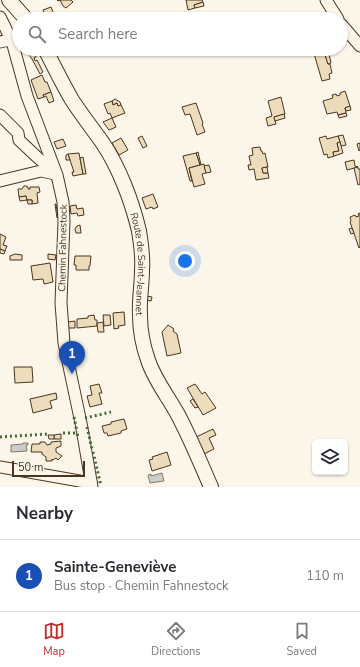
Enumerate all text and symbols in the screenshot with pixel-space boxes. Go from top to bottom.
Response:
search box [12,12,348,56]
icon: search [26,23,48,45]
text: Search here [58,24,138,44]
street label: Chemin Fahnestock [55,203,71,292]
street label: Route de Saint-Jeannet [126,211,148,316]
your location [175,251,195,271]
pin: 1 [59,341,85,374]
map controls [312,439,348,475]
button: layers [312,439,348,475]
scale bar [12,459,85,478]
text: 50 m [18,460,43,475]
text: Nearby [16,502,73,525]
text: Sainte-Geneviève [54,557,176,577]
text: 1 [25,567,33,585]
text: 110 m [306,567,344,585]
text: Bus stop · Chemin Fahnestock [54,577,229,595]
tab: Map [43,620,65,659]
tab: Directions [151,620,201,659]
tab: Saved [287,620,317,659]

